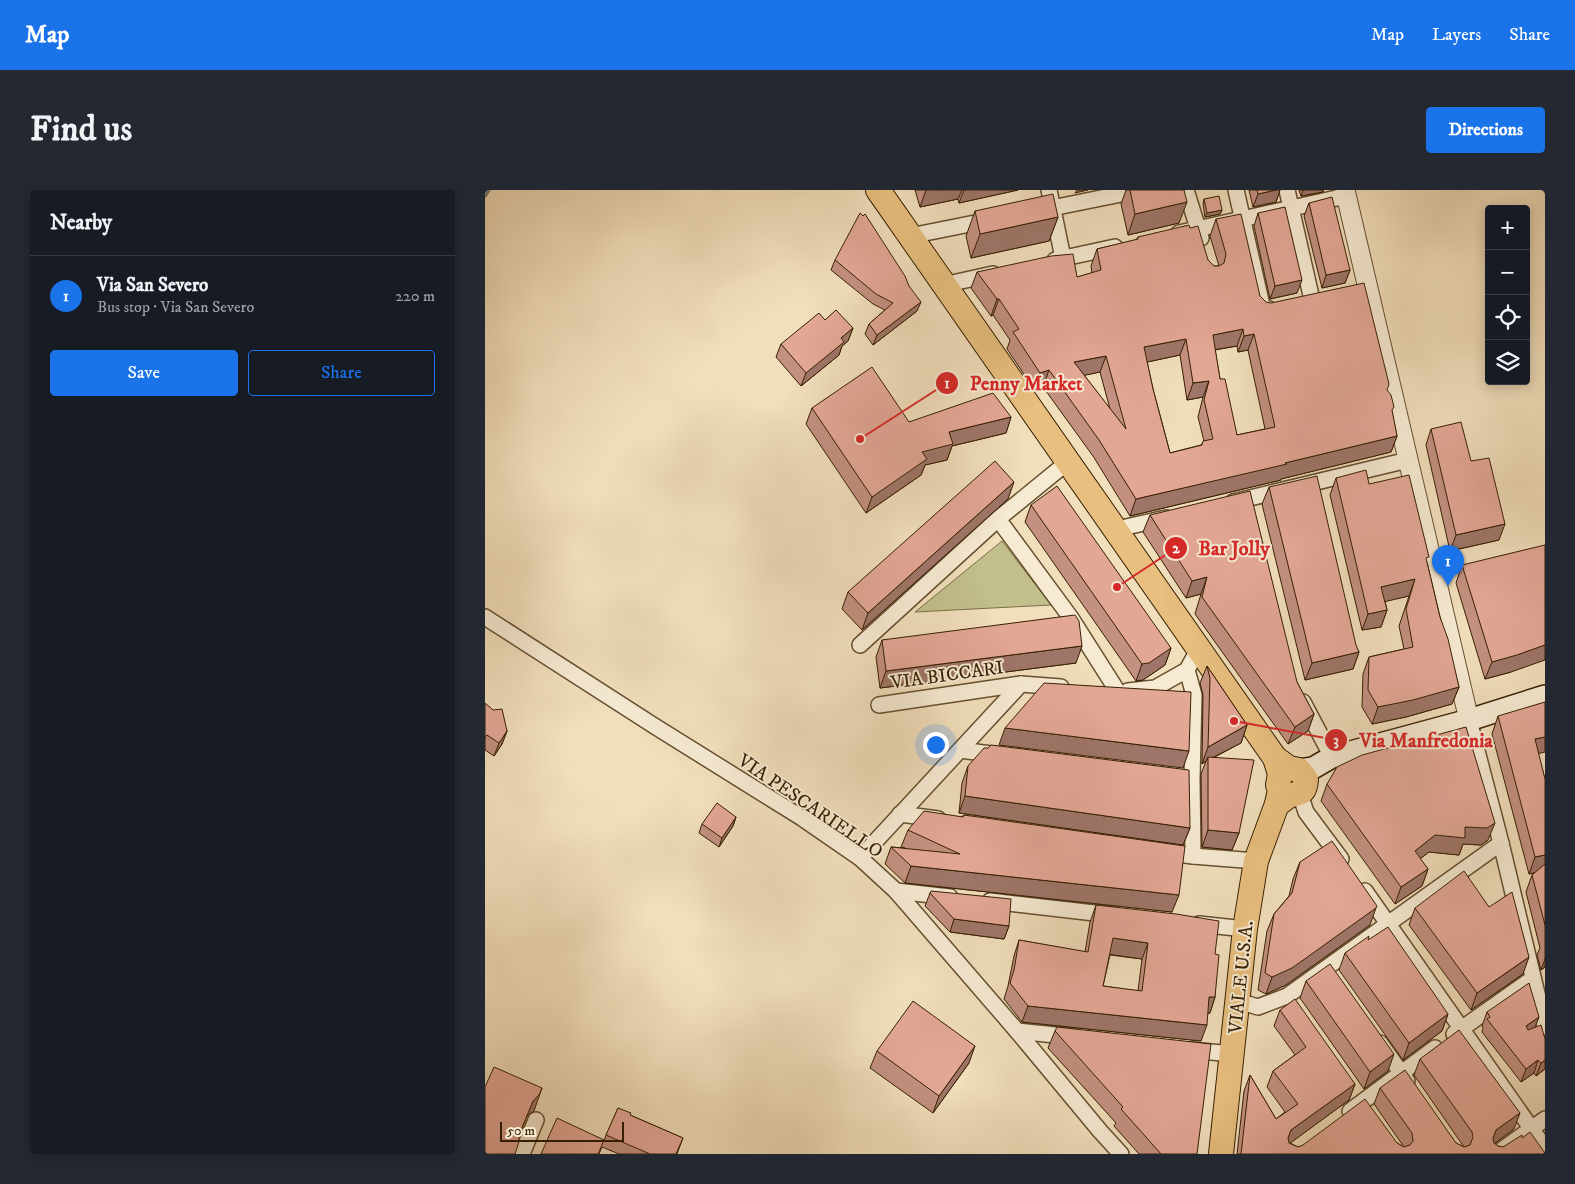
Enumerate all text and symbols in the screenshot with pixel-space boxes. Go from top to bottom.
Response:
text: Map [25,20,69,50]
text: Map [1371,24,1404,46]
text: Layers [1432,24,1481,46]
text: Share [1509,24,1550,46]
button: Directions [1426,107,1545,153]
text: Find us [30,108,132,152]
map controls [1485,205,1530,385]
button: + [1485,205,1530,250]
text: Nearby [50,210,112,236]
button: − [1485,250,1530,295]
text: Via San Severo [97,274,208,297]
text: 1 [63,286,69,306]
text: 220 m [395,286,435,306]
button: locate [1485,295,1530,340]
text: Bus stop · Via San Severo [97,297,254,317]
button: layers [1485,340,1530,385]
button: Save [50,350,238,396]
button: Share [248,350,435,396]
callout: Penny Market [935,365,1093,400]
text: Penny Market [970,372,1083,397]
text: 1 [944,374,950,393]
callout: Bar Jolly [1164,531,1280,566]
text: Bar Jolly [1198,537,1270,562]
text: 2 [1172,539,1180,558]
pin: 1 [1432,545,1464,586]
street label: VIA BICCARI [888,656,1005,695]
callout: Via Manfredonia [1324,722,1502,757]
text: Via Manfredonia [1358,729,1493,754]
text: 3 [1333,731,1339,750]
your location [923,732,949,758]
street label: VIA PESCARIELLO [732,749,887,863]
street label: VIALE U.S.A. [1224,919,1259,1036]
scale bar [500,1119,624,1142]
text: 50 m [507,1122,535,1140]

